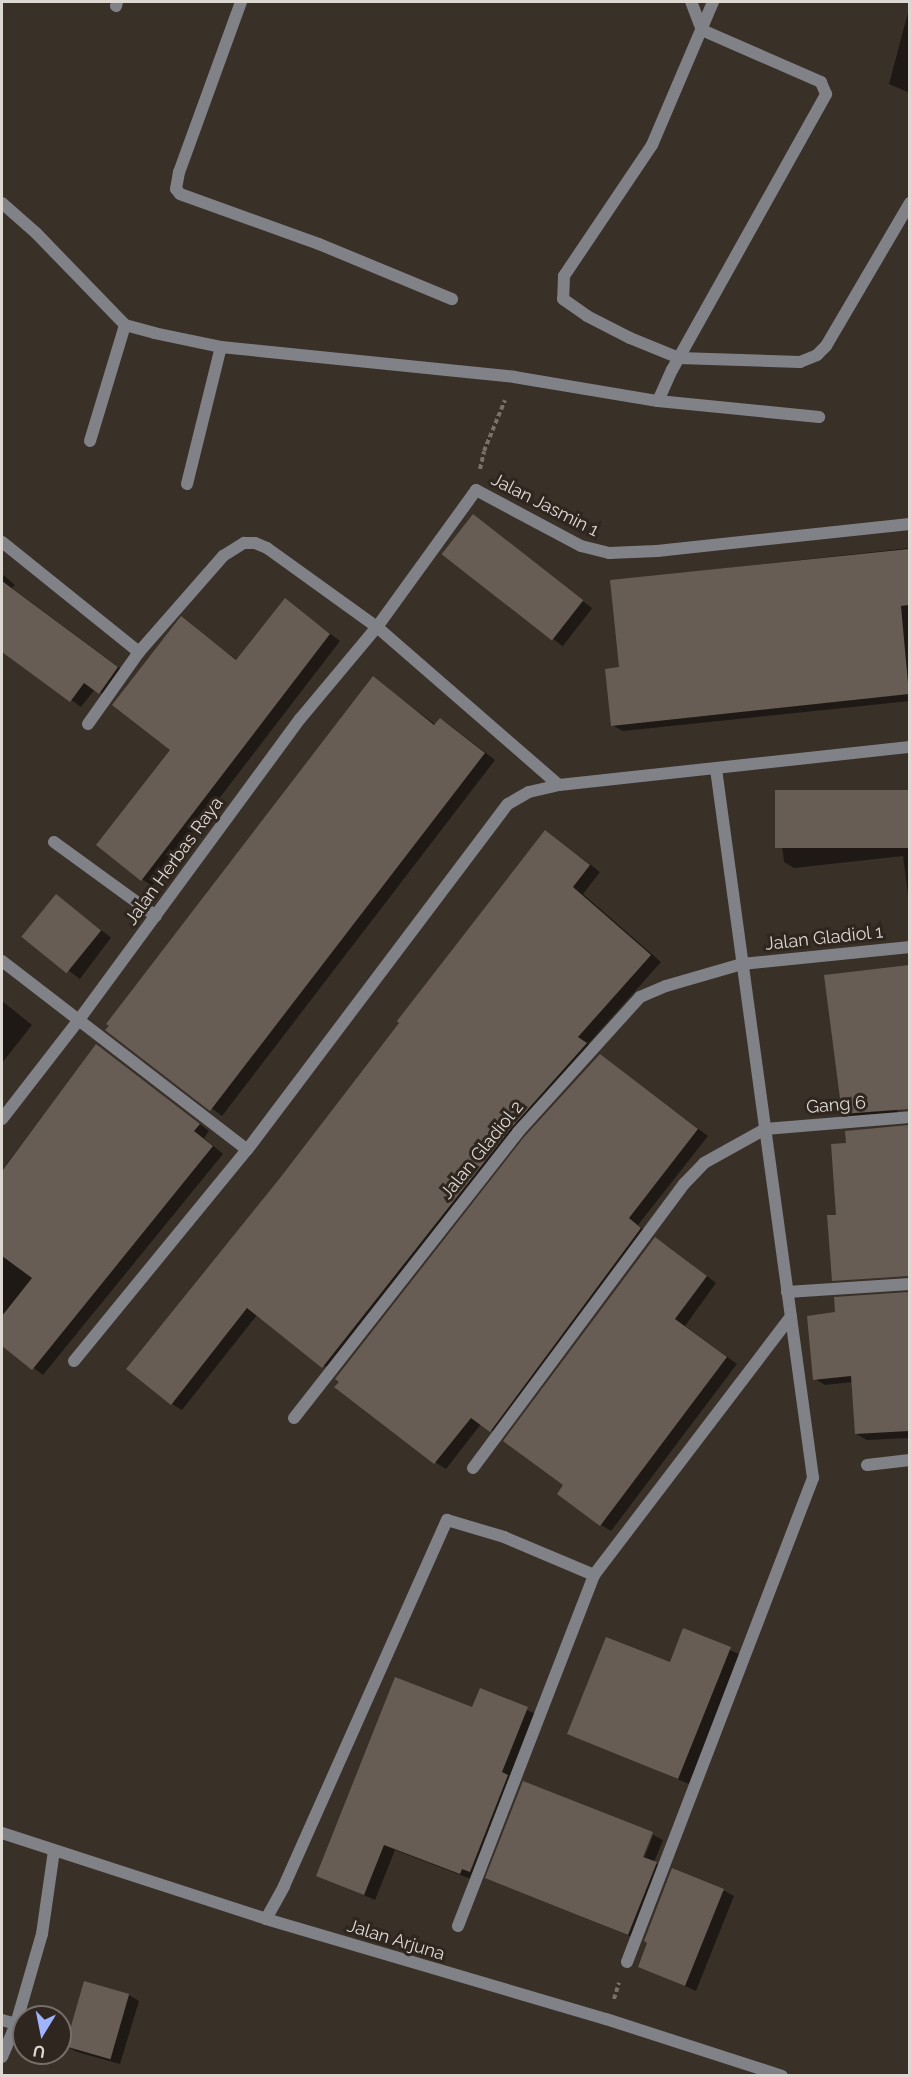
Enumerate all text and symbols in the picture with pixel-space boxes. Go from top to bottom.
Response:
street label: Jalan Jasmin 1 [487,469,603,541]
street label: Jalan Herbas Raya [120,793,228,929]
street label: Jalan Gladiol 1 [764,921,884,955]
street label: Gang 6 [805,1092,867,1118]
street label: Jalan Gladiol 2 [436,1096,528,1204]
street label: Jalan Arjuna [344,1915,448,1965]
north arrow [12,2005,72,2065]
text: U [32,2041,47,2062]

